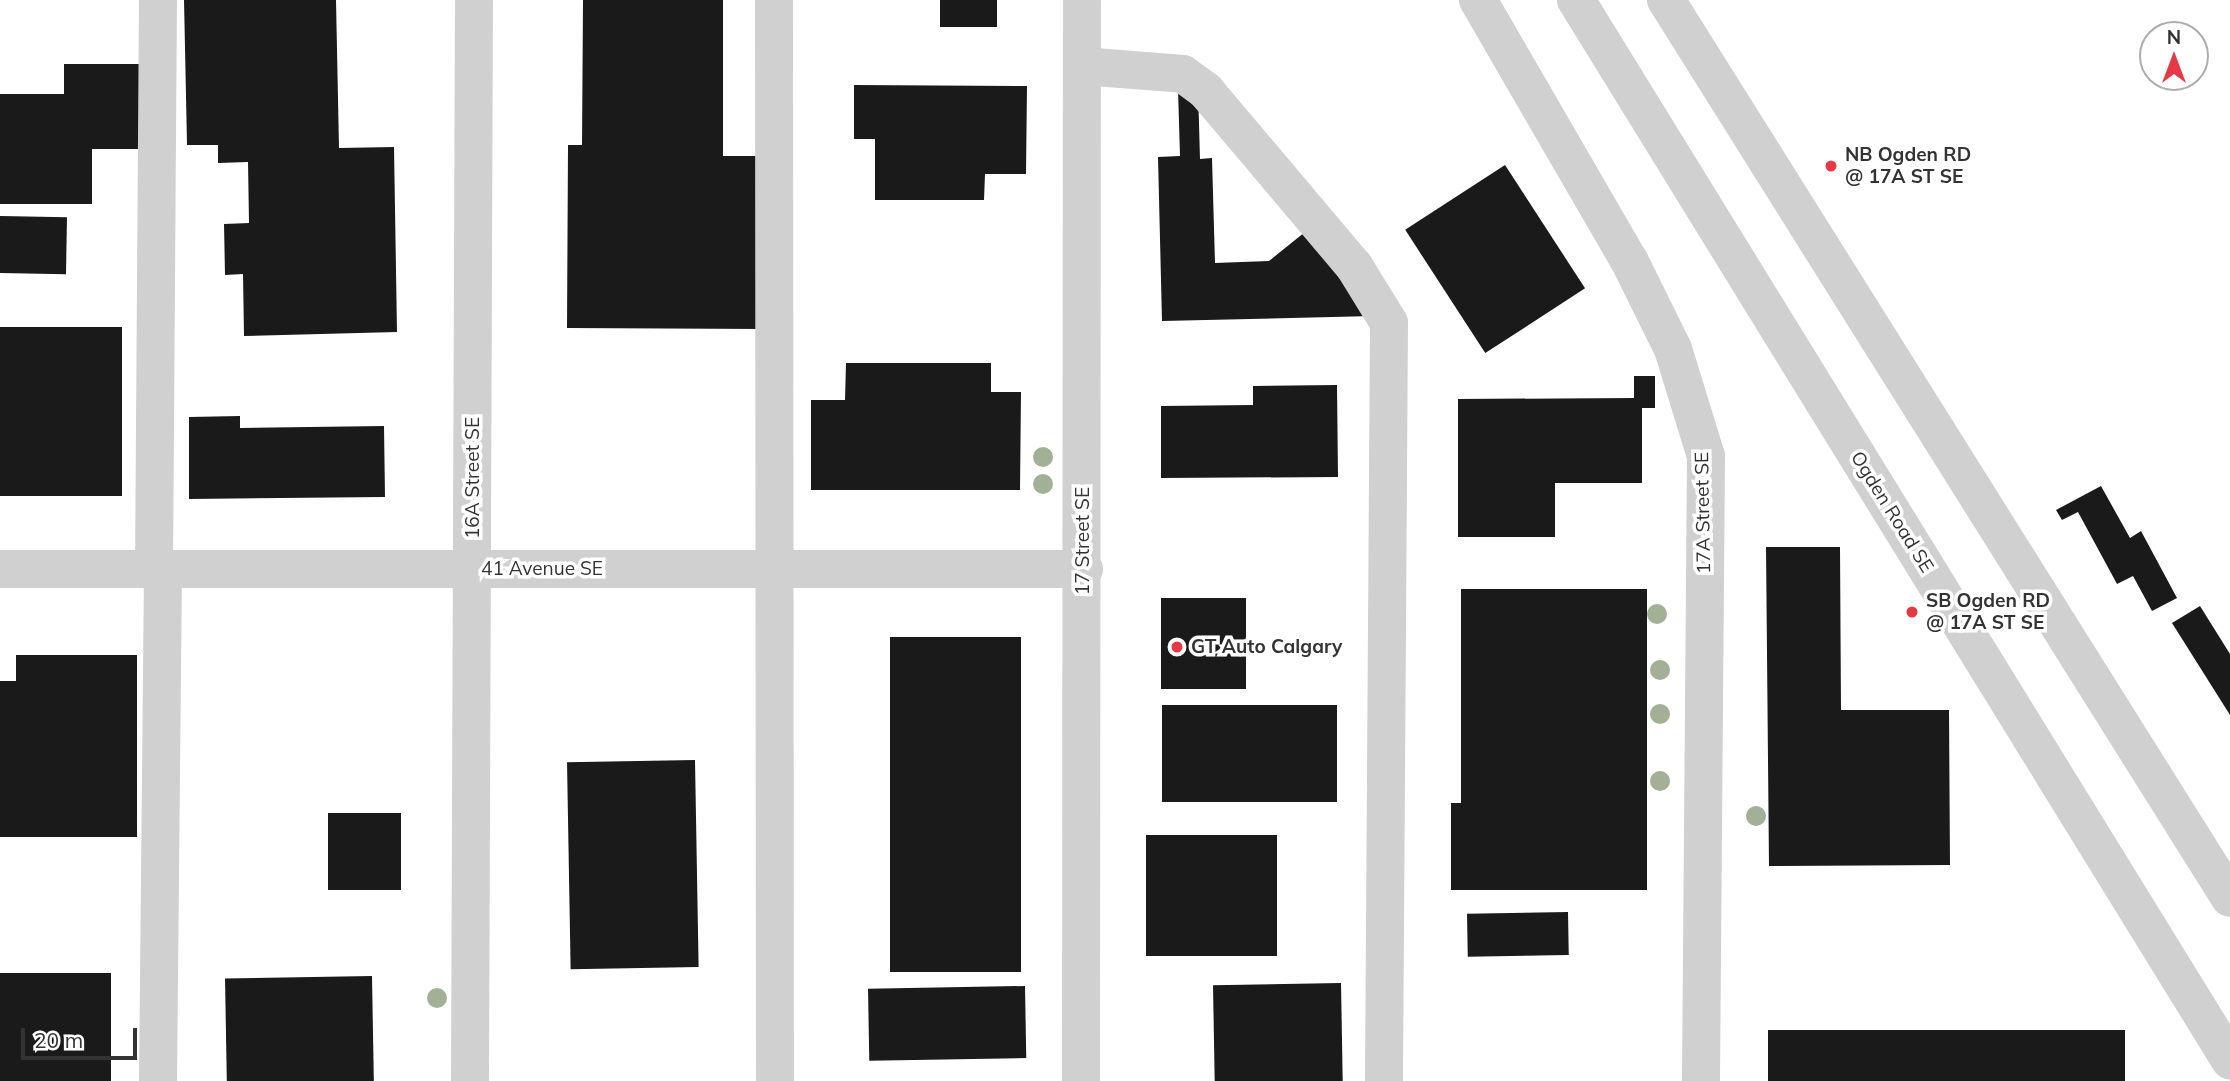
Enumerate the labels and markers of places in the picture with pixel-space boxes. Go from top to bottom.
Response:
place label: NB Ogden RD @ 17A ST SE [1845,144,1971,188]
marker: NB Ogden RD @ 17A ST SE [1823,158,1839,174]
place label: SB Ogden RD @ 17A ST SE [1926,590,2050,634]
marker: SB Ogden RD @ 17A ST SE [1904,604,1920,620]
place label: GT Auto Calgary [1191,636,1342,658]
marker: GT Auto Calgary [1169,639,1185,655]

